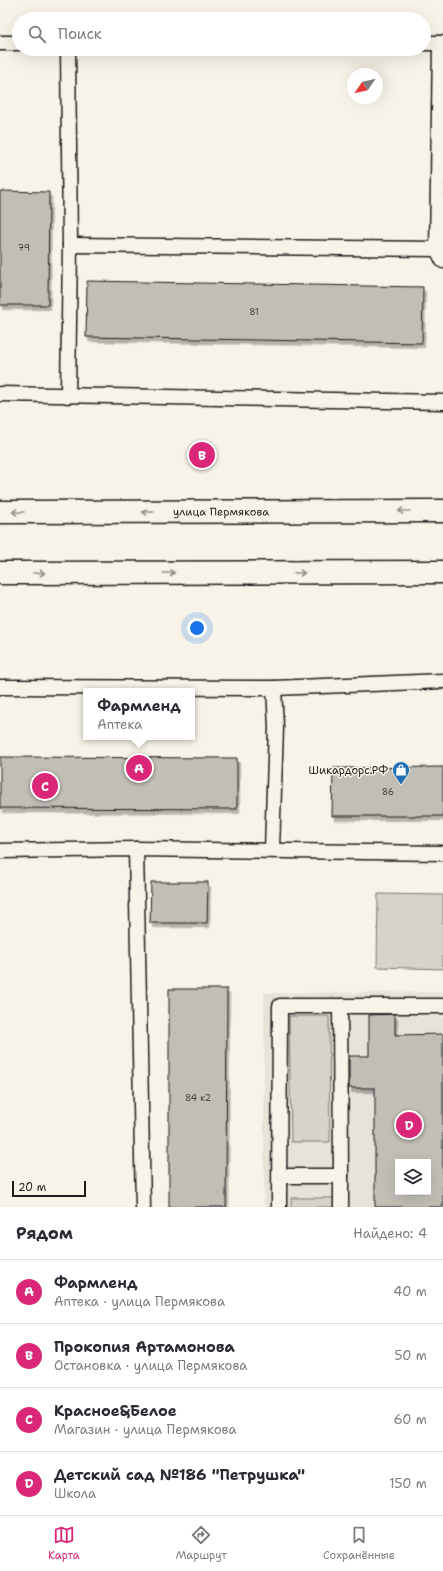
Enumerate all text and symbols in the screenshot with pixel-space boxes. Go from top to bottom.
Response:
search box [12,12,431,56]
icon: search [26,23,48,45]
text: Поиск [58,24,102,44]
north arrow [347,68,383,104]
house number: 79 [18,242,30,254]
house number: 81 [249,306,259,318]
pin: B [189,440,215,470]
street label: улица Пермякова [173,504,269,520]
one-way arrow [398,507,411,515]
one-way arrow [12,508,25,516]
one-way arrow [142,508,155,516]
one-way arrow [32,569,45,577]
one-way arrow [162,569,175,577]
one-way arrow [292,569,305,577]
your location [187,618,207,638]
popup [83,688,195,740]
text: Фармленд [97,696,181,716]
text: Аптека [97,716,142,733]
pin: A [126,753,152,783]
shop icon: Шикардорс.РФ [391,760,411,785]
place label: Шикардорс.РФ [309,763,388,778]
pin: C [32,771,58,801]
house number: 86 [382,786,394,798]
house number: 84 к2 [185,1092,211,1104]
pin: D [396,1110,422,1140]
map controls [395,1159,431,1195]
button: layers [395,1159,431,1195]
scale bar [12,1179,86,1198]
text: 20 m [18,1180,46,1195]
text: Рядом [16,1222,73,1244]
text: Найдено: 4 [353,1225,427,1242]
text: Фармленд [54,1273,137,1293]
text: A [24,1283,34,1300]
text: 40 m [393,1283,427,1300]
text: Аптека · улица Пермякова [54,1293,225,1310]
text: Прокопия Артамонова [54,1337,235,1357]
text: B [25,1347,33,1364]
text: 50 m [394,1347,427,1364]
text: Остановка · улица Пермякова [54,1357,247,1374]
text: Красное&Белое [54,1401,177,1421]
text: C [25,1411,33,1428]
text: 60 m [394,1411,427,1428]
text: Магазин · улица Пермякова [54,1421,237,1438]
text: Детский сад №186 "Петрушка" [54,1465,305,1485]
text: D [24,1475,34,1492]
text: 150 m [389,1475,427,1492]
text: Школа [54,1485,96,1502]
tab: Карта [48,1524,80,1563]
tab: Маршрут [176,1524,227,1563]
tab: Сохранённые [323,1524,395,1563]

